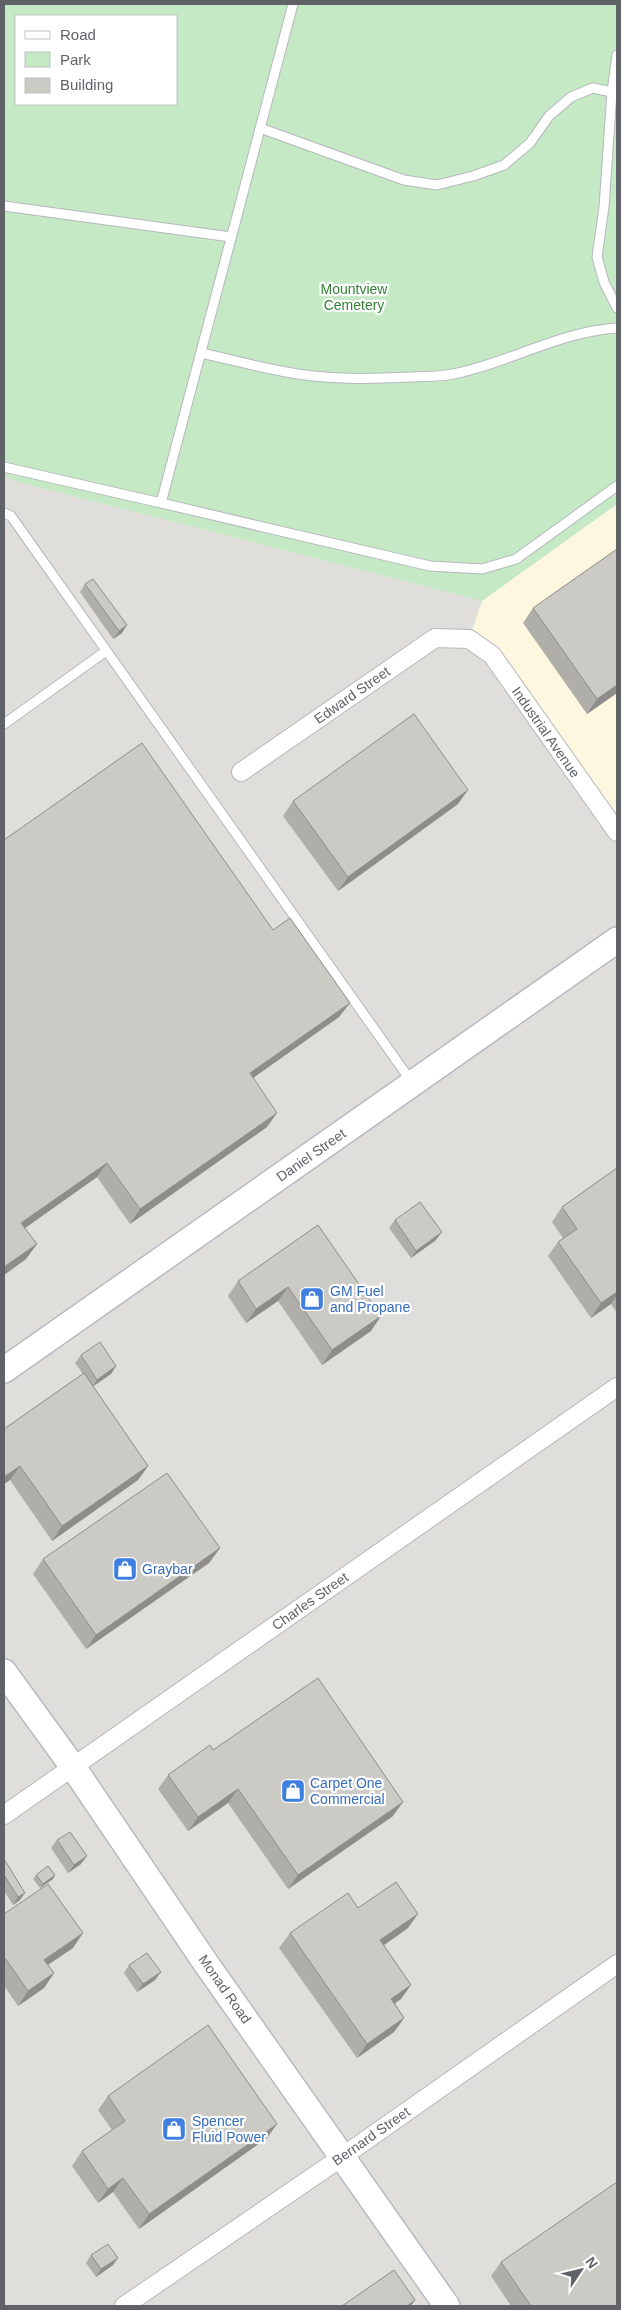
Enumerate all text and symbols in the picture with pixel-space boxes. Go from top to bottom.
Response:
legend [15,15,178,105]
text: Road [60,26,96,43]
text: Park [60,51,91,68]
text: Building [60,76,113,93]
park label: Mountview Cemetery [321,281,388,313]
street label: Edward Street [311,663,393,727]
street label: Industrial Avenue [509,684,583,781]
street label: Daniel Street [273,1125,349,1185]
place label: GM Fuel and Propane [330,1283,410,1315]
shop icon: GM Fuel and Propane [299,1286,325,1312]
shop icon: Graybar [112,1556,138,1582]
place label: Graybar [142,1561,193,1577]
street label: Charles Street [269,1569,351,1633]
place label: Carpet One Commercial [310,1775,385,1807]
shop icon: Carpet One Commercial [280,1778,306,1804]
street label: Monad Road [195,1952,255,2026]
street label: Bernard Street [329,2103,413,2169]
place label: Spencer Fluid Power [192,2113,266,2145]
shop icon: Spencer Fluid Power [161,2116,187,2142]
north arrow [556,2245,606,2295]
text: N [582,2254,601,2271]

